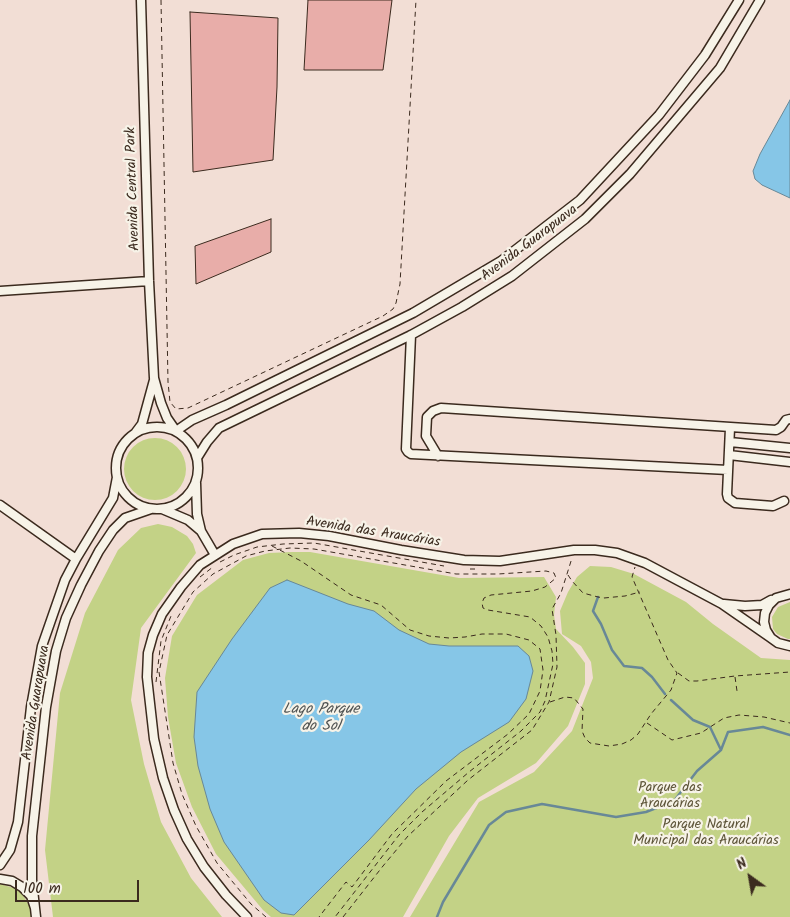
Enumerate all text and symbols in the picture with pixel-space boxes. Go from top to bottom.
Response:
street label: Avenida Central Park [123,127,145,251]
street label: Avenida Guarapuava [479,202,581,286]
street label: Avenida das Araucárias [305,514,441,552]
street label: Avenida Guarapuava [20,644,54,762]
water label: Lago Parque do Sol [283,701,359,736]
park label: Parque das Araucárias [638,781,702,814]
park label: Parque Natural Municipal das Araucárias [633,818,779,850]
north arrow [725,852,775,902]
text: N [732,853,752,876]
scale bar [18,870,141,902]
text: 100 m [23,877,61,901]

